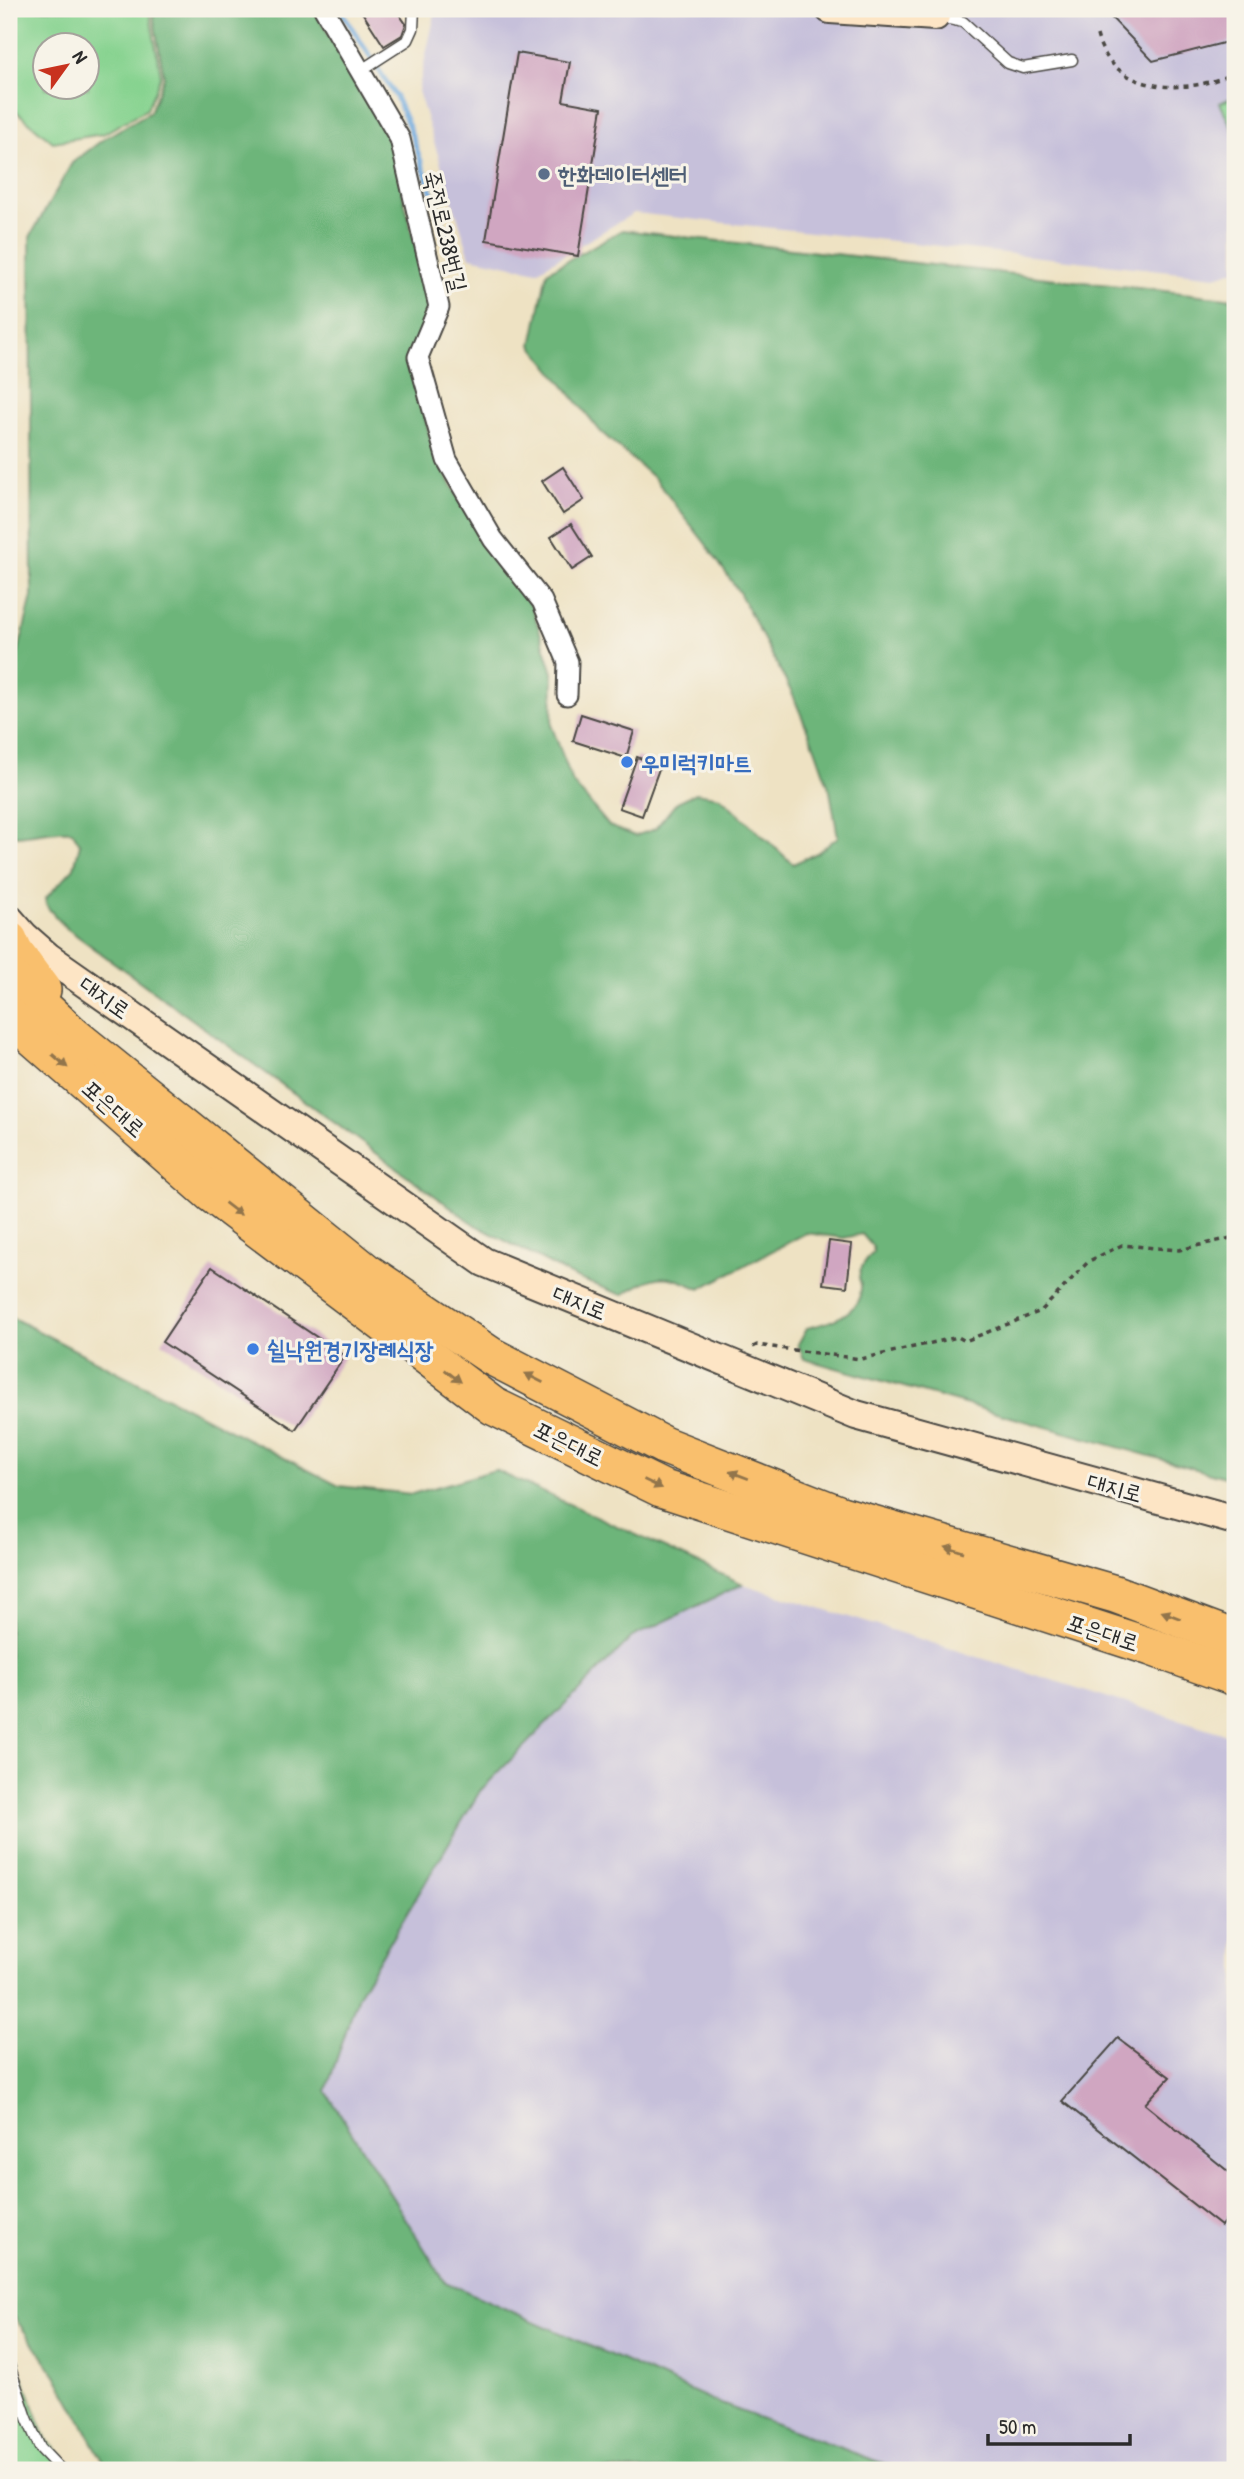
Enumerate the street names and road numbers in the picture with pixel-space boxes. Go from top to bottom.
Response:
street label: 죽전로238번길 [417,167,475,295]
street label: 대지로 [73,968,137,1026]
street label: 포은대로 [76,1072,152,1144]
street label: 대지로 [548,1277,612,1327]
street label: 포은대로 [529,1413,609,1473]
street label: 대지로 [1084,1465,1146,1509]
street label: 포은대로 [1063,1606,1143,1658]

